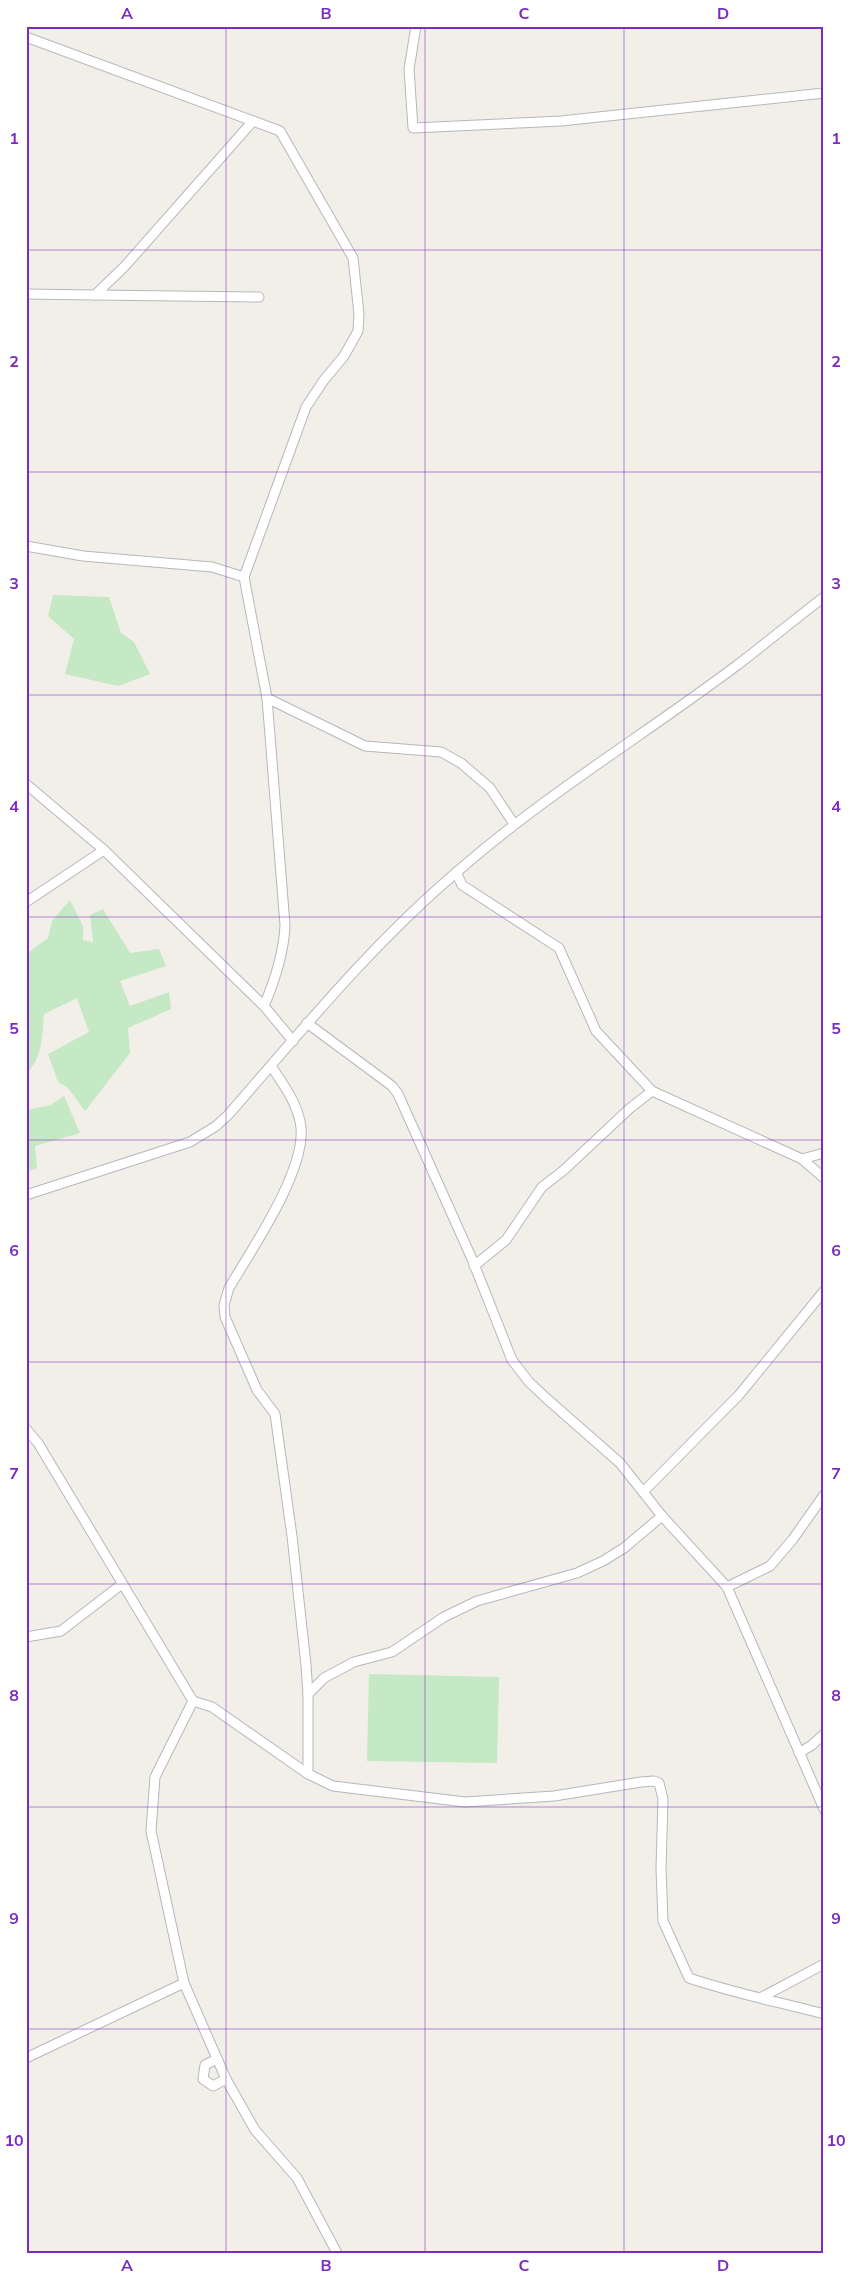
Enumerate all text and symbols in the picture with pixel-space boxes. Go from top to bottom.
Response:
text: A [121,3,133,23]
text: B [320,3,332,23]
text: C [519,3,530,23]
text: D [717,3,729,23]
text: 1 [9,128,19,148]
text: 1 [831,128,841,148]
text: 2 [9,351,19,371]
text: 2 [831,351,841,371]
text: 3 [9,573,19,593]
text: 3 [831,573,841,593]
text: 4 [9,796,19,816]
text: 4 [831,796,841,816]
text: 5 [9,1018,19,1038]
text: 5 [831,1018,841,1038]
text: 6 [9,1240,19,1260]
text: 6 [831,1240,841,1260]
text: 7 [9,1463,19,1483]
text: 7 [831,1463,841,1483]
text: 8 [9,1685,19,1705]
text: 8 [831,1685,841,1705]
text: 9 [9,1908,19,1928]
text: 9 [831,1908,841,1928]
text: 10 [4,2130,24,2150]
text: 10 [826,2130,846,2150]
text: A [121,2255,133,2275]
text: B [320,2255,332,2275]
text: C [519,2255,530,2275]
text: D [717,2255,729,2275]

